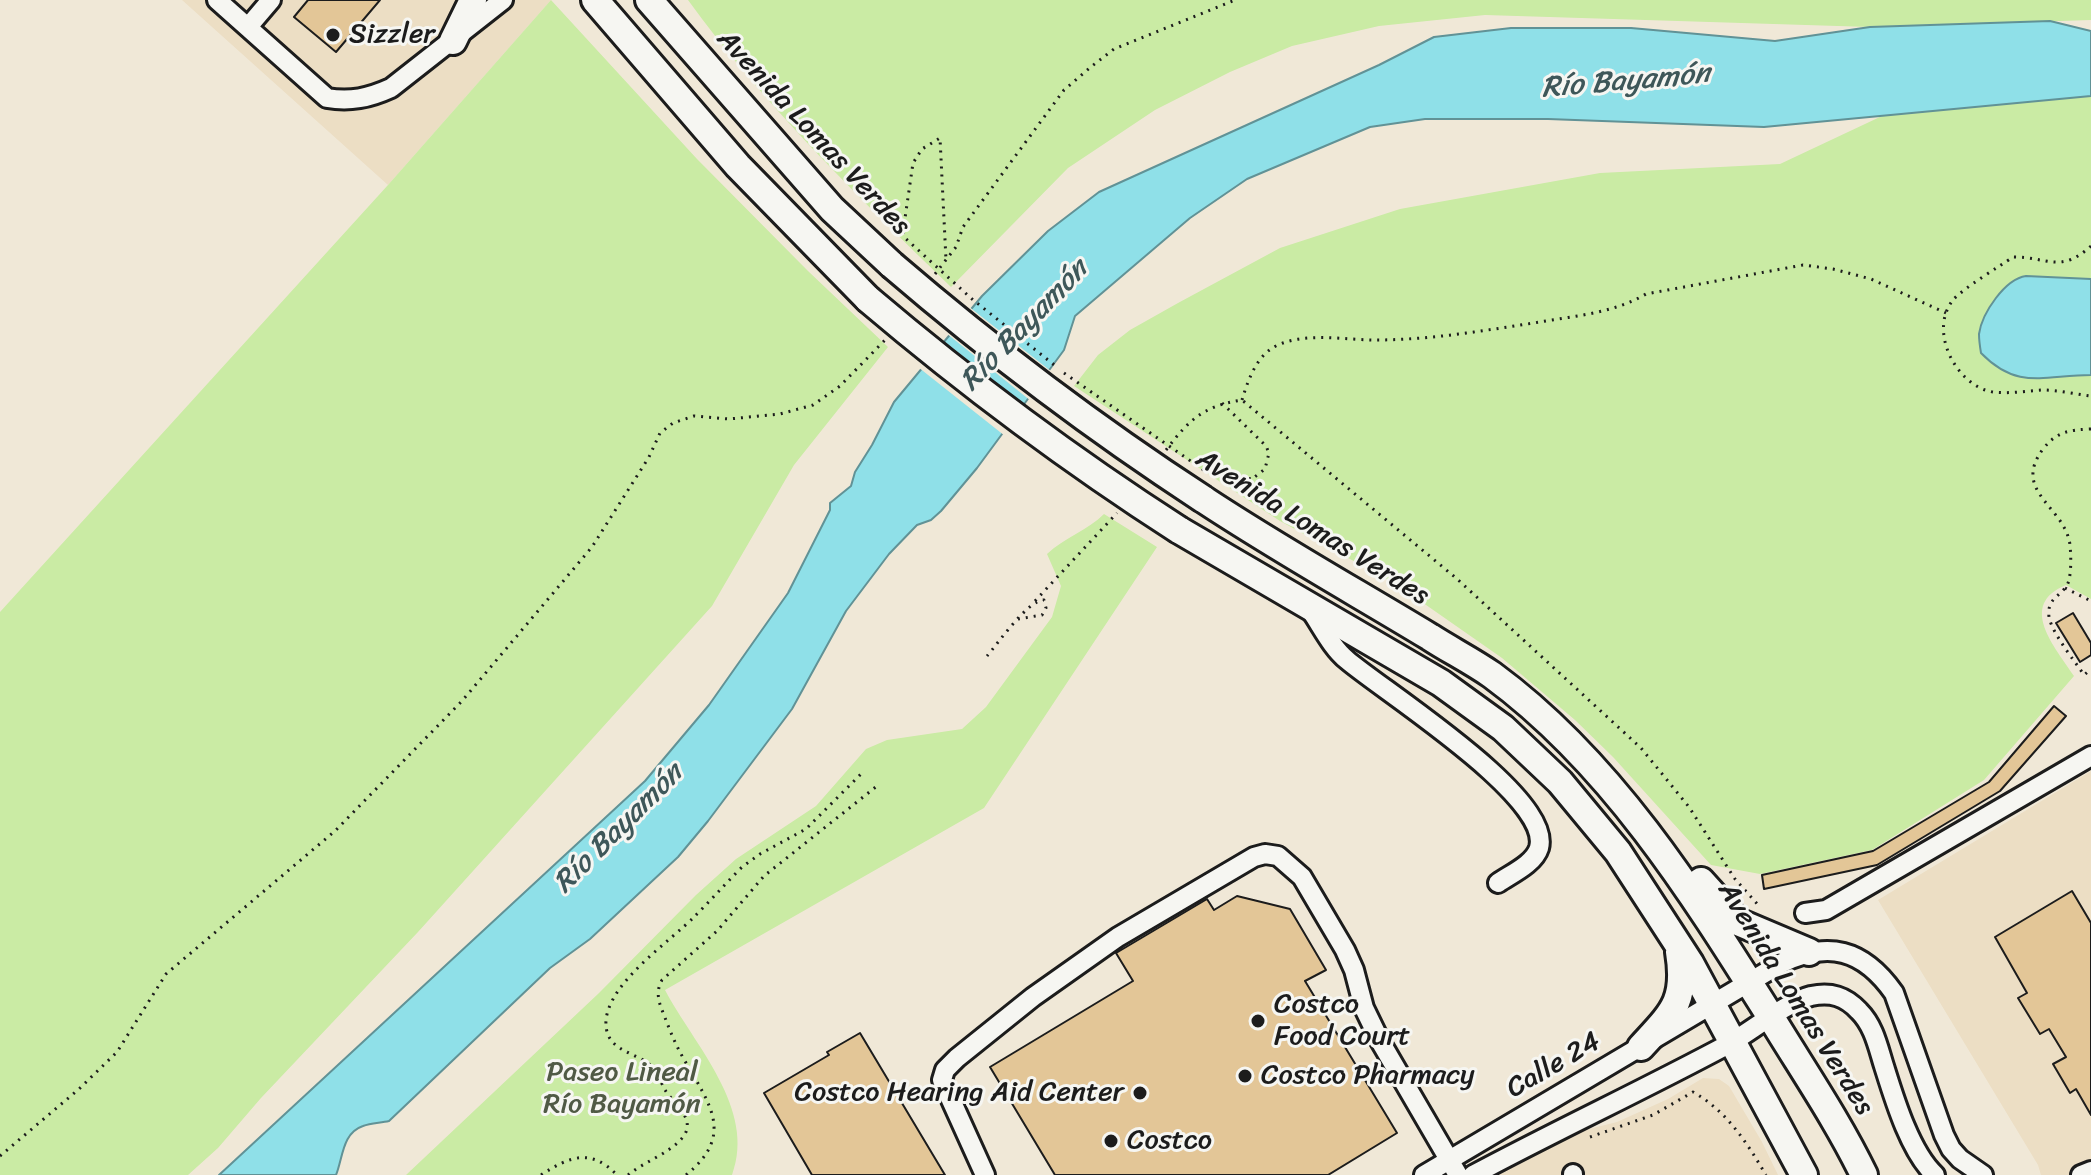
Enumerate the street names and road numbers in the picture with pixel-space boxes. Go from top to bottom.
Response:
street label: Avenida Lomas Verdes [709,23,917,243]
street label: Avenida Lomas Verdes [1189,443,1435,613]
street label: Avenida Lomas Verdes [1710,876,1880,1122]
street label: Calle 24 [1501,1026,1607,1106]

